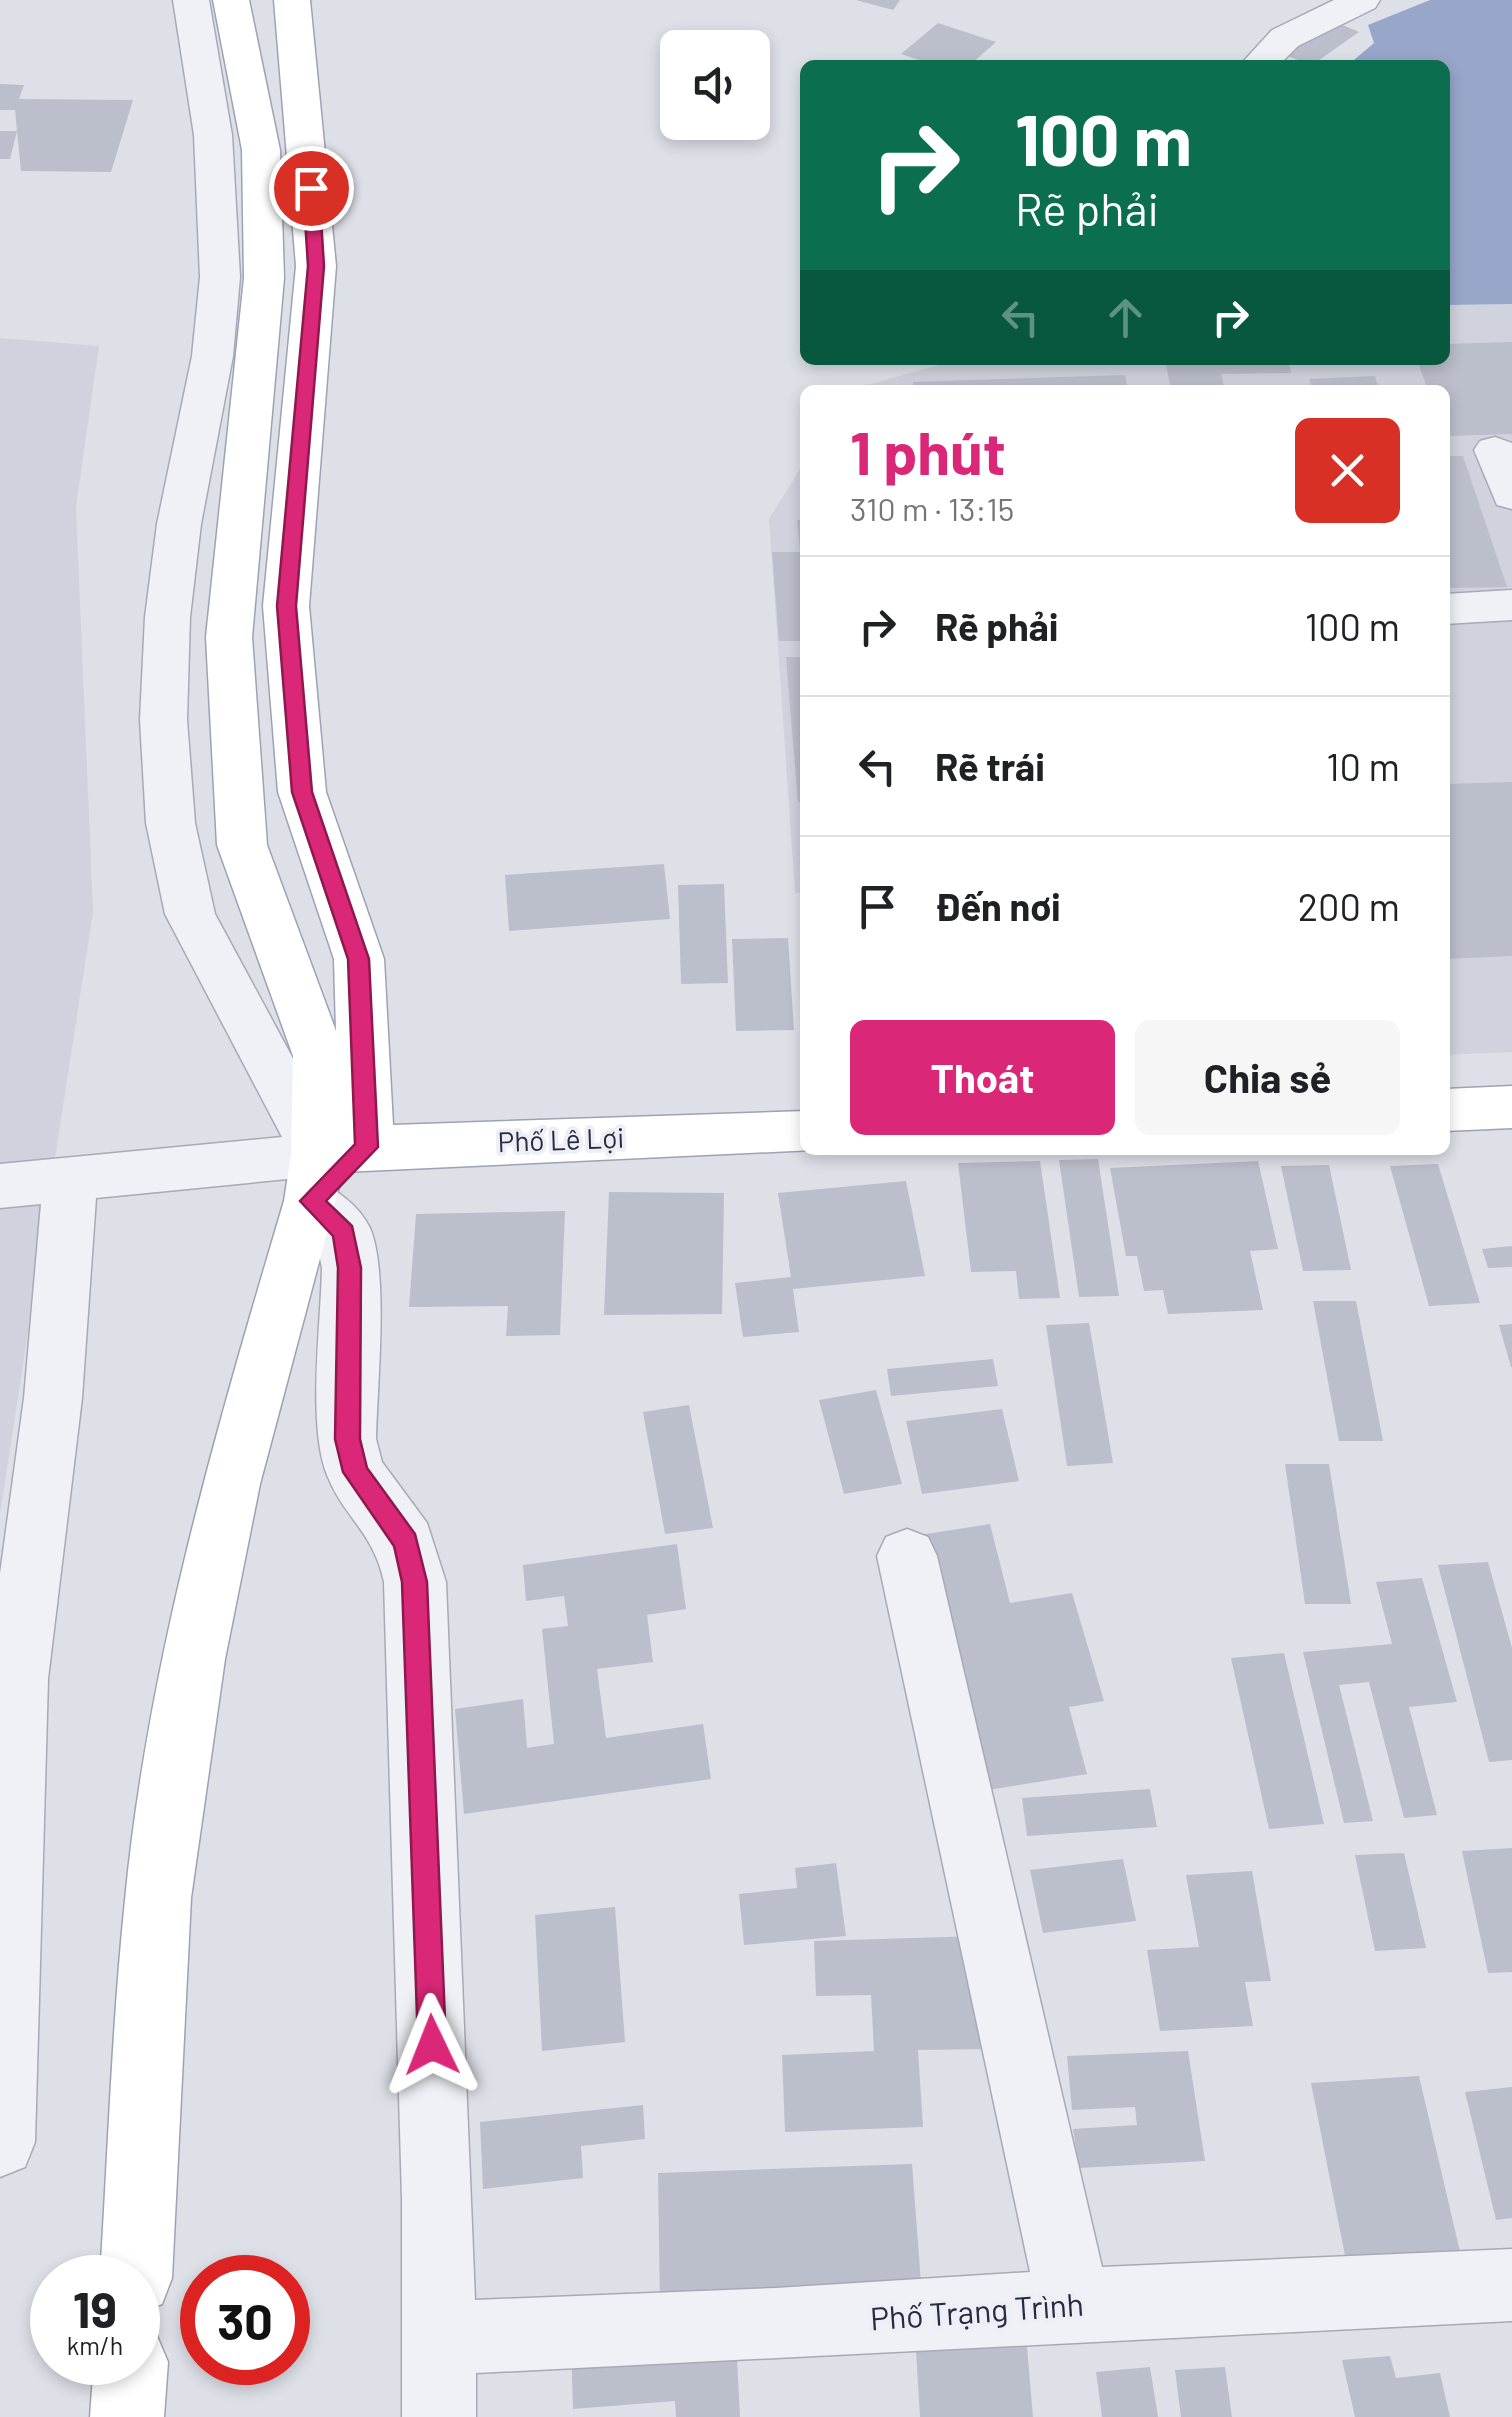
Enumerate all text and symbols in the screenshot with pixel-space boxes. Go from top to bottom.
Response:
map controls [660,30,770,140]
button: sound [660,30,770,140]
text: 100 m [1015,96,1192,180]
icon: right [850,100,980,230]
pin [269,146,354,231]
icon: arrive [284,161,339,216]
text: Rẽ phải [1015,181,1159,235]
icon: left [993,290,1048,345]
icon: ahead [1098,290,1153,345]
icon: right [1203,290,1258,345]
text: 1 phút [850,415,1006,487]
button: close [1295,418,1400,523]
text: 310 m · 13:15 [850,489,1014,527]
icon: right [850,599,905,654]
text: Rẽ phải [935,603,1058,649]
text: 100 m [1305,603,1400,649]
icon: left [850,739,905,794]
text: Rẽ trái [935,743,1045,789]
text: 10 m [1326,743,1400,789]
icon: arrive [850,879,905,934]
text: Đến nơi [935,883,1061,929]
text: 200 m [1298,883,1400,929]
button: Thoát [850,1020,1115,1135]
button: Chia sẻ [1135,1020,1400,1135]
street label: Phố Lê Lợi [497,1120,625,1158]
position arrow [380,1993,484,2097]
speed limit sign: 30 [180,2255,310,2385]
text: 19 [73,2278,117,2338]
street label: Phố Trạng Trình [869,2284,1085,2336]
text: km/h [67,2330,123,2360]

